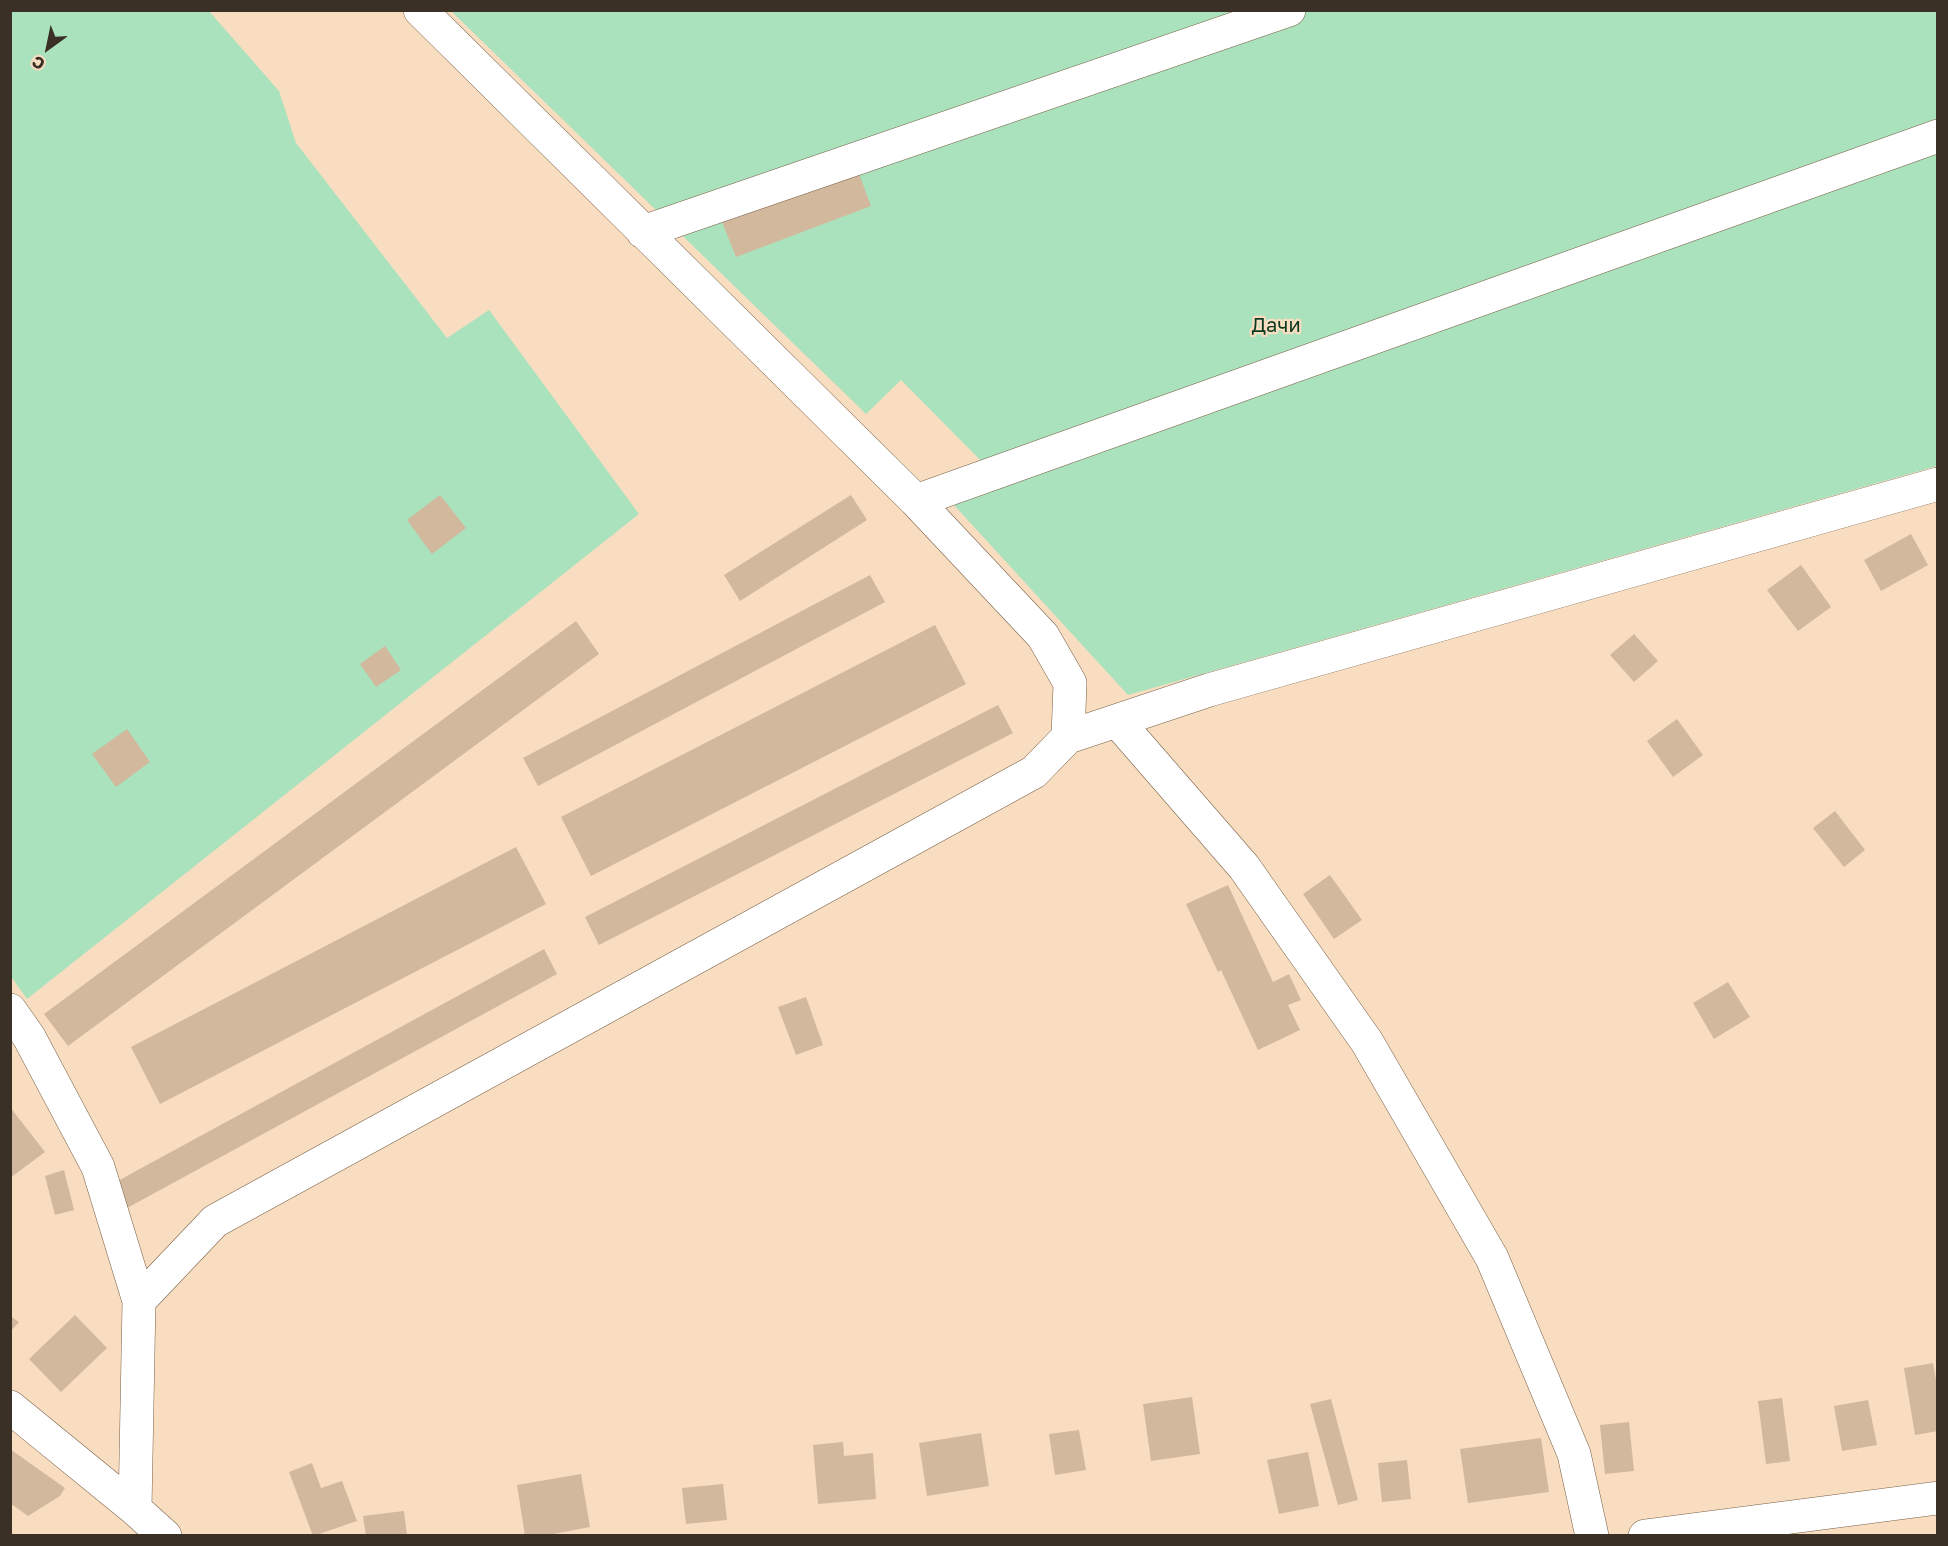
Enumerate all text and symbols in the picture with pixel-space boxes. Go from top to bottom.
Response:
north arrow [18,18,78,78]
text: С [28,52,48,75]
park label: Дачи [1251,314,1301,338]

